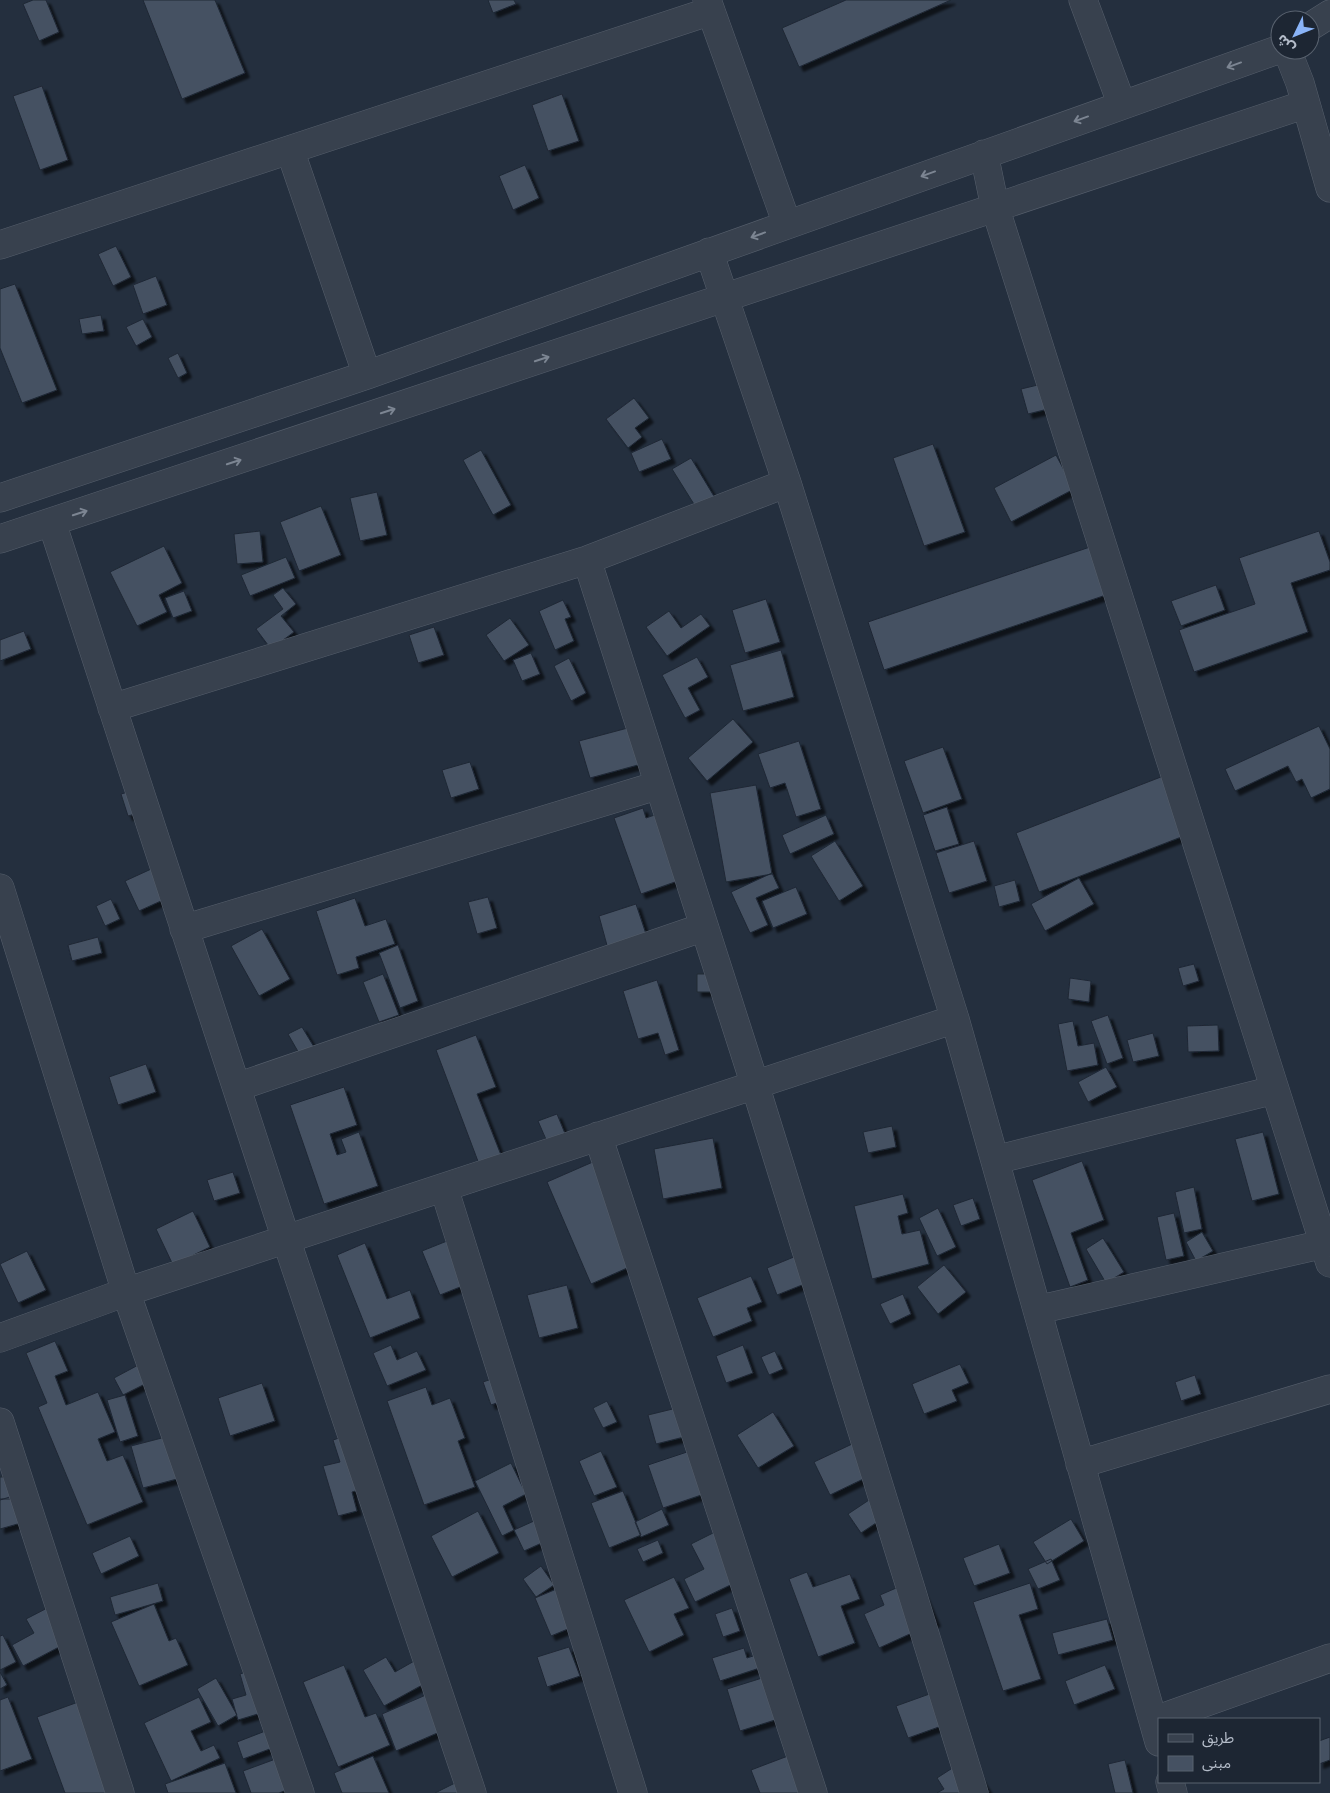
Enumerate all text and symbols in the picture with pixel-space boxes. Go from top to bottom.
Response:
north arrow [1270,10,1320,60]
text: ش [1272,31,1298,57]
one-way arrow [1227,61,1242,70]
one-way arrow [1074,115,1089,124]
one-way arrow [921,170,936,179]
one-way arrow [751,231,767,240]
one-way arrow [534,354,550,363]
one-way arrow [380,405,396,415]
one-way arrow [226,457,241,466]
one-way arrow [71,508,87,518]
legend [1158,1718,1320,1783]
text: طريق [1202,1728,1234,1748]
text: مبنى [1202,1753,1231,1772]

